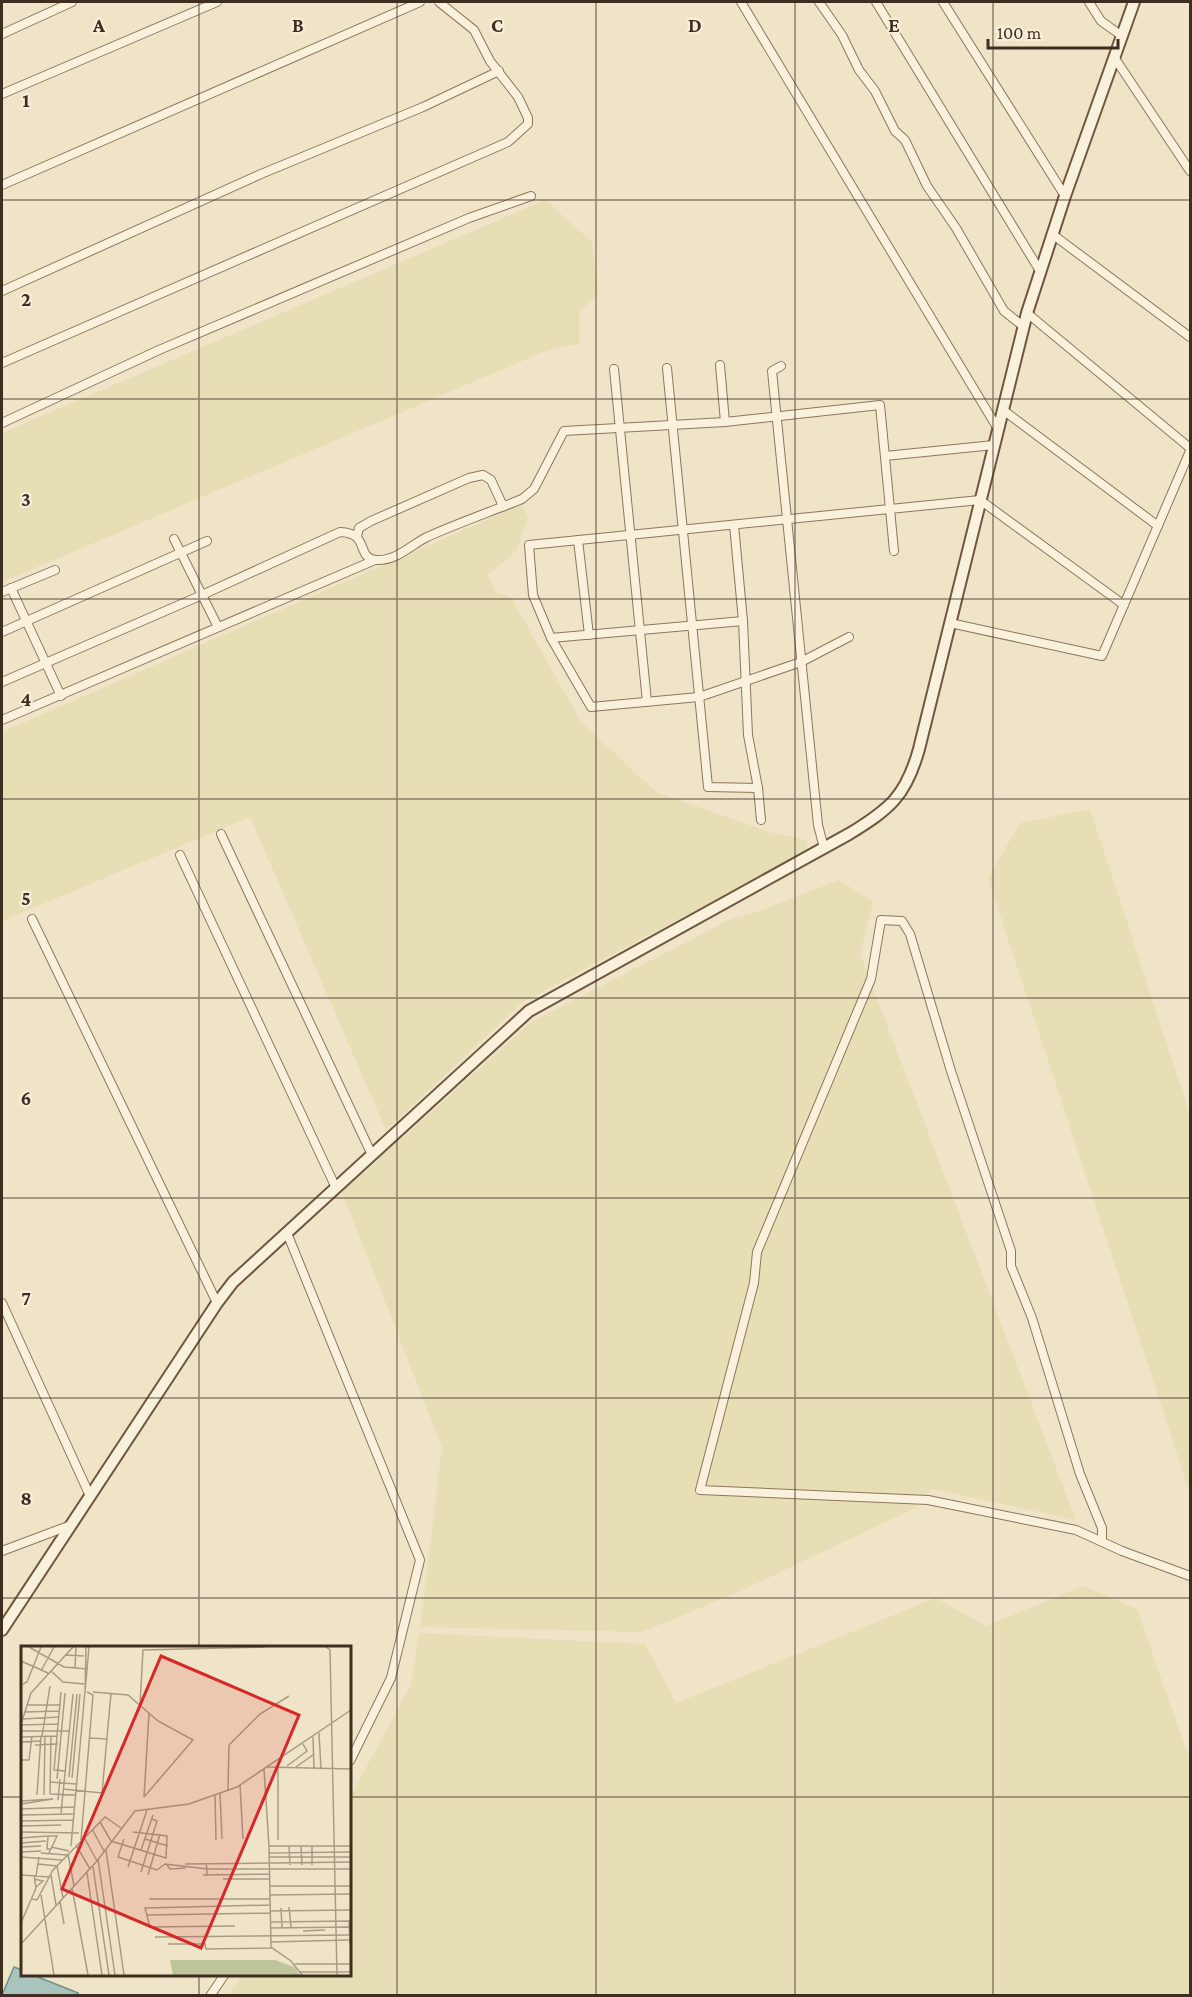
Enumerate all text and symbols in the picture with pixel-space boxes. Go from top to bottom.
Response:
scale bar [988,12,1118,50]
text: A [92,14,106,36]
text: B [292,14,304,36]
text: C [491,14,503,36]
text: D [688,14,702,36]
text: E [888,14,900,36]
text: 100 m [997,23,1042,43]
text: 1 [22,89,30,111]
text: 2 [21,288,31,310]
text: 3 [21,488,31,510]
text: 4 [21,688,32,710]
text: 5 [21,887,31,909]
text: 6 [21,1087,31,1109]
text: 7 [21,1287,31,1309]
text: 8 [20,1487,32,1509]
inset map [21,1646,351,1976]

